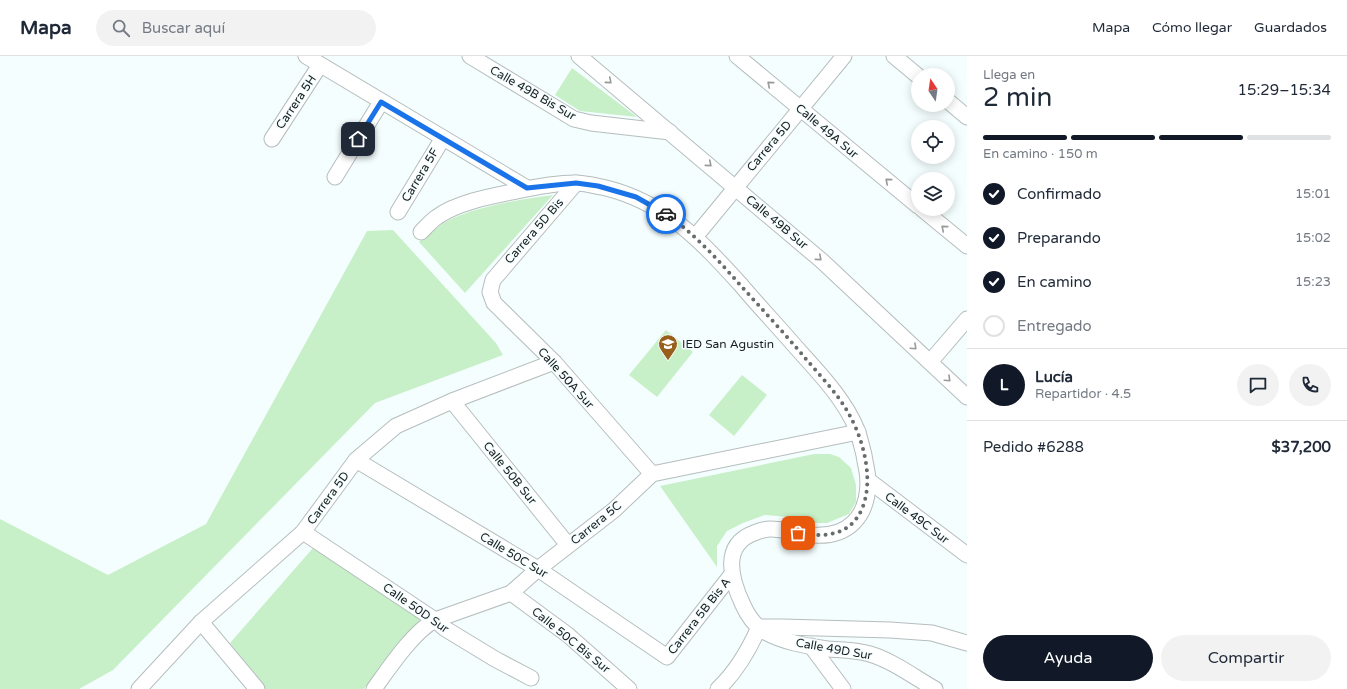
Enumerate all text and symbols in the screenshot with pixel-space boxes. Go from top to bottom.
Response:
search box [96,10,376,46]
text: Mapa [20,17,72,39]
icon: search [110,17,132,39]
text: Buscar aquí [142,19,225,37]
text: Mapa [1092,19,1130,36]
text: Cómo llegar [1152,19,1232,36]
text: Guardados [1254,19,1327,36]
street label: Calle 49B Bis Sur [488,63,579,123]
text: Llega en [983,67,1035,83]
north arrow [911,68,955,112]
map controls [911,68,955,216]
street label: Carrera 5H [273,72,319,132]
one-way arrow [604,76,612,83]
one-way arrow [768,81,775,88]
text: 15:29–15:34 [1238,81,1331,99]
text: 2 min [983,82,1052,113]
street label: Calle 49A Sur [793,101,861,161]
street label: Carrera 5D [744,118,794,174]
button: locate [911,120,955,164]
pin [341,122,375,156]
icon: home [347,128,369,150]
street label: Carrera 5F [399,146,441,204]
text: En camino · 150 m [983,146,1098,162]
one-way arrow [704,160,711,167]
button: layers [911,172,955,216]
one-way arrow [885,178,893,185]
icon: check [983,183,1005,205]
text: Confirmado [1017,185,1101,203]
text: 15:01 [1295,186,1331,202]
street label: Calle 49B Sur [743,192,811,252]
courier [646,194,686,234]
street label: Carrera 5D Bis [502,195,566,267]
icon: car [655,203,677,225]
one-way arrow [942,225,949,232]
icon: check [983,227,1005,249]
text: Preparando [1017,229,1101,247]
text: 15:02 [1295,230,1331,246]
one-way arrow [814,253,822,260]
icon: check [983,271,1005,293]
text: En camino [1017,273,1092,291]
text: 15:23 [1295,274,1331,290]
text: Entregado [1017,317,1092,335]
school or university icon: IED San Agustin [657,333,679,361]
place label: IED San Agustin [682,337,774,351]
one-way arrow [909,342,917,349]
street label: Calle 50A Sur [535,345,597,412]
button: chat [1237,364,1279,406]
button: phone [1289,364,1331,406]
text: Lucía [1035,368,1073,386]
one-way arrow [943,374,951,382]
text: L [1000,376,1008,394]
text: Repartidor · 4.5 [1035,386,1131,402]
text: Pedido #6288 [983,438,1084,456]
text: $37,200 [1272,438,1331,456]
street label: Calle 50B Sur [480,439,540,508]
street label: Carrera 5D [304,469,352,527]
street label: Calle 49C Sur [882,489,952,547]
street label: Carrera 5C [568,498,624,548]
pin [781,516,815,550]
icon: bag [787,522,809,544]
street label: Calle 50C Sur [478,529,551,581]
street label: Carrera 5B Bis A [665,575,733,657]
street label: Calle 50D Sur [380,580,452,636]
street label: Calle 50C Bis Sur [529,604,613,676]
street label: Calle 49D Sur [795,635,874,663]
button: Ayuda [983,635,1153,681]
button: Compartir [1161,635,1331,681]

